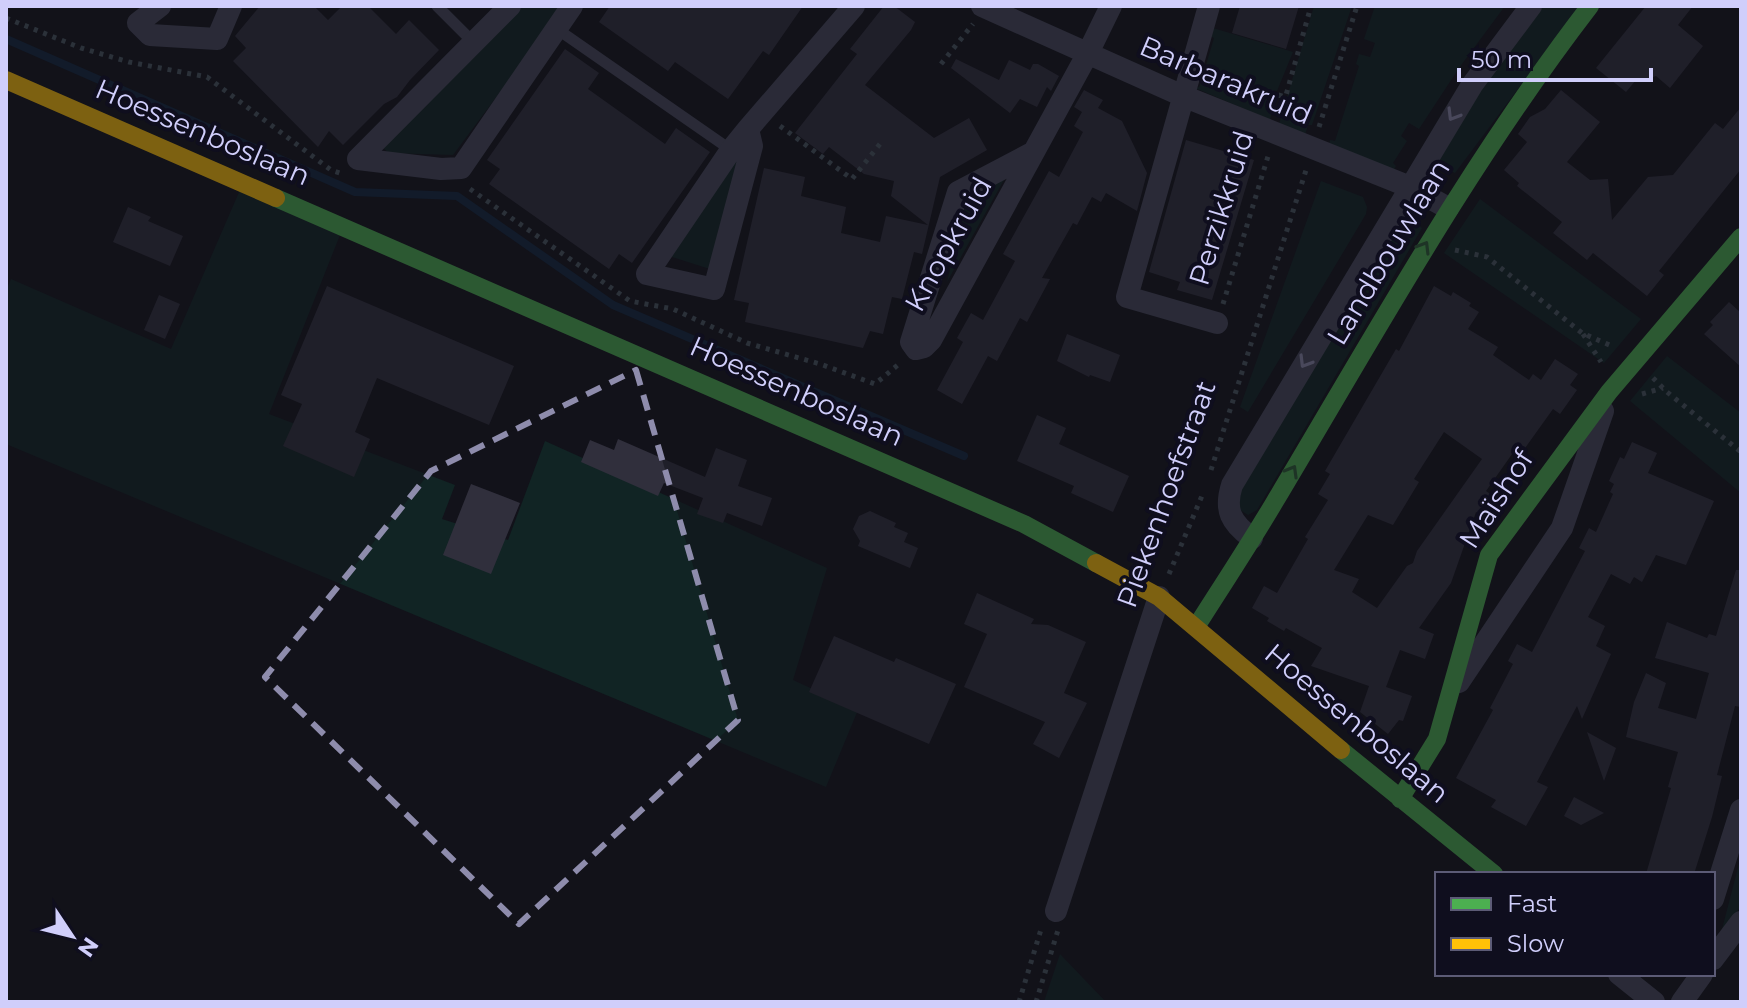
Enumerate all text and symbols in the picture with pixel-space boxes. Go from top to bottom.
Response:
street label: Barbarakruid [1135,28,1317,132]
scale bar [1459,32,1651,82]
text: 50 m [1471,45,1532,74]
street label: Hoessenboslaan [90,71,316,193]
one-way arrow [1448,106,1463,121]
street label: Perzikkruid [1181,127,1261,289]
street label: Landbouwlaan [1319,153,1457,351]
street label: Knopkruid [897,171,999,317]
one-way arrow [1414,241,1430,256]
street label: Hoessenboslaan [685,329,909,453]
one-way arrow [1299,353,1315,368]
street label: Piekenhoefstraat [1109,376,1223,612]
street label: Maïshof [1452,442,1541,555]
one-way arrow [1282,465,1298,480]
street label: Hoessenboslaan [1258,636,1456,810]
legend [1435,872,1715,976]
text: Fast [1507,889,1558,918]
north arrow [32,896,112,976]
text: Slow [1507,929,1564,958]
text: N [72,932,104,962]

